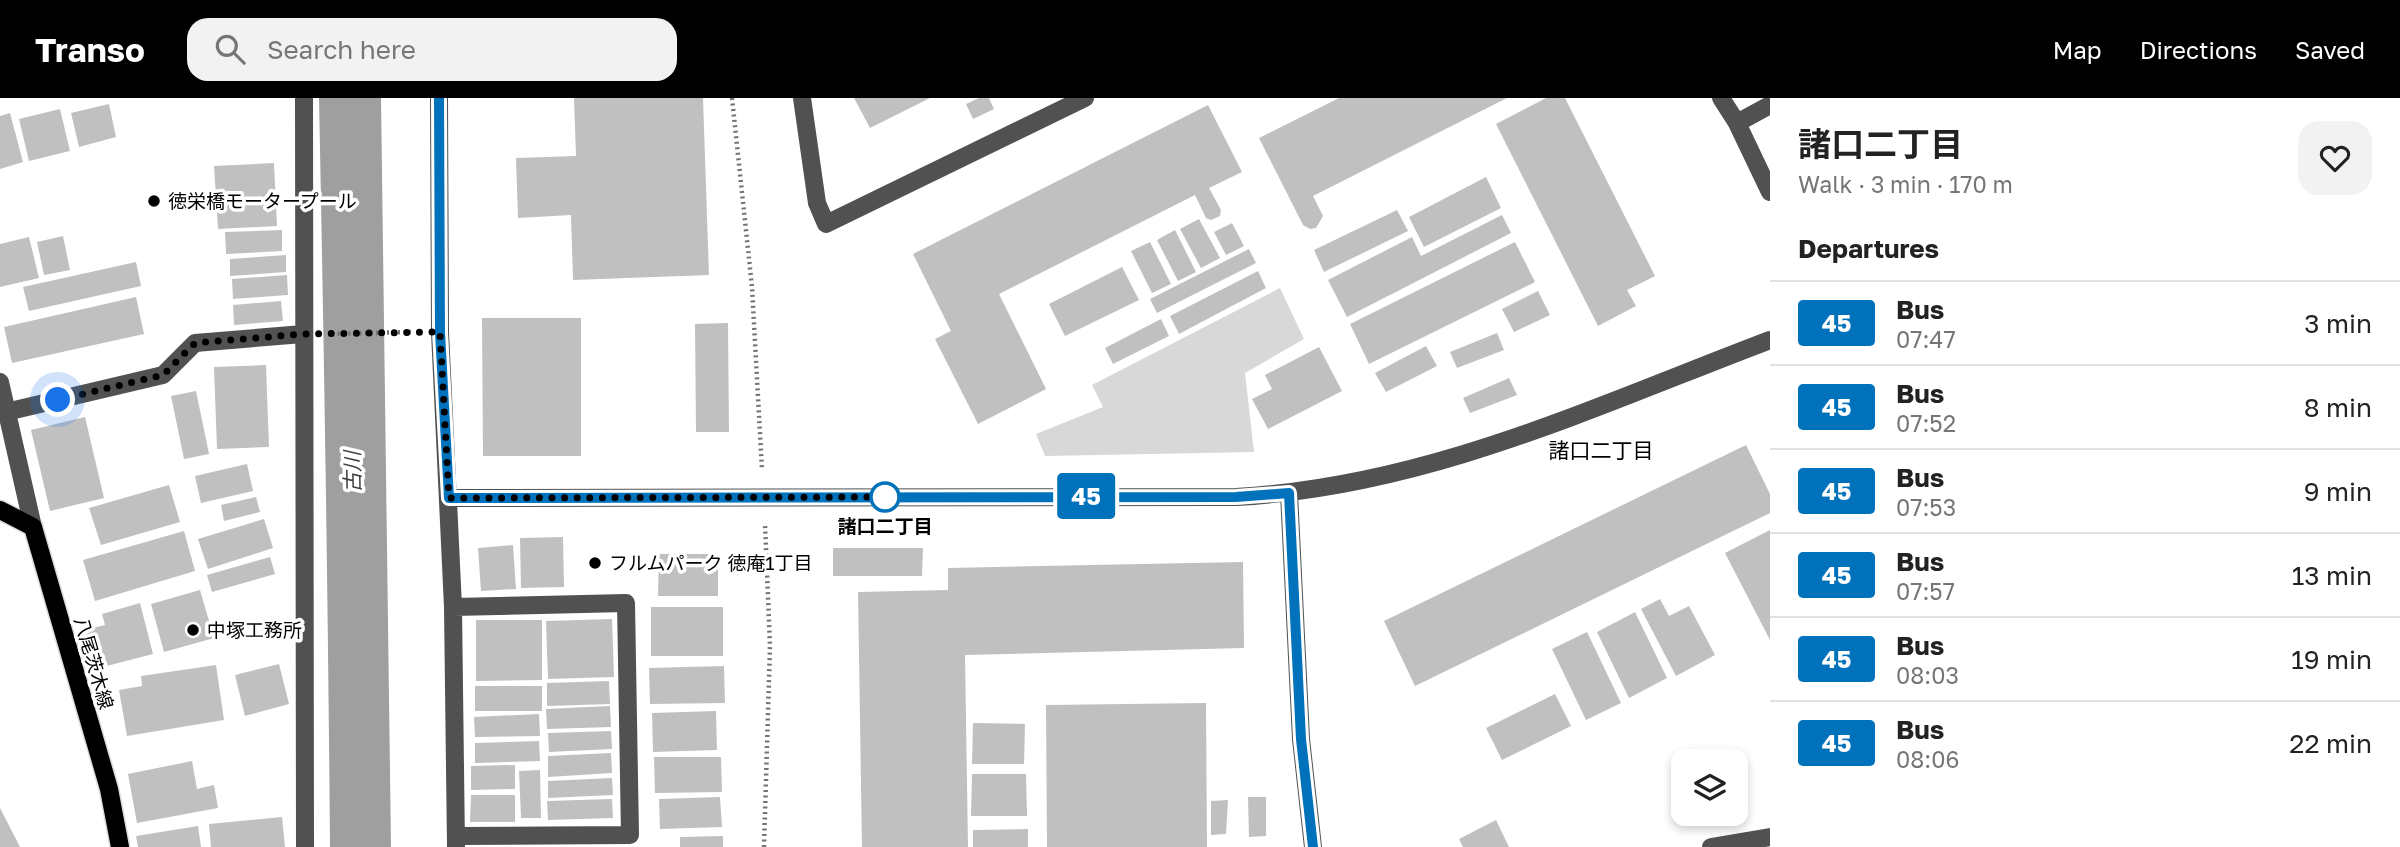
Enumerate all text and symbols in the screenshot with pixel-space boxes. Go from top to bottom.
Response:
search box [187,18,677,81]
text: Transo [35,30,145,69]
icon: search [211,30,249,68]
text: Search here [267,34,416,65]
text: Map [2053,35,2102,64]
text: Directions [2140,35,2257,64]
text: Saved [2295,35,2365,64]
button: heart [2298,121,2372,195]
text: 諸口二丁目 [1798,124,1963,163]
text: Walk · 3 min · 170 m [1798,170,2013,198]
place label: 徳栄橋モータープール [168,189,357,212]
marker: 徳栄橋モータープール [146,193,162,209]
text: Departures [1798,233,1939,264]
text: Bus [1896,294,1944,325]
text: 45 [1822,308,1851,337]
text: 3 min [2304,308,2372,339]
text: 07:47 [1896,325,1956,353]
text: Bus [1896,378,1944,409]
your location [40,382,75,417]
text: 45 [1822,392,1851,421]
text: 8 min [2304,392,2372,423]
text: 07:52 [1896,409,1956,437]
district label: 諸口二丁目 [1549,437,1654,463]
water label: 古川 [339,449,365,493]
text: Bus [1896,462,1944,493]
line badge: 45 [1054,473,1118,519]
text: 45 [1822,476,1851,505]
text: 9 min [2304,476,2372,507]
text: 45 [1071,481,1101,510]
marker: 諸口二丁目 [870,482,900,512]
text: 07:53 [1896,493,1956,521]
place label: 諸口二丁目 [837,514,933,537]
text: Bus [1896,546,1944,577]
place label: フルムパーク 徳庵1丁目 [609,551,813,574]
marker: フルムパーク 徳庵1丁目 [587,555,603,571]
text: 45 [1822,560,1851,589]
text: 13 min [2292,560,2372,591]
text: 07:57 [1896,577,1955,605]
street label: 八尾茨木線 [70,614,119,712]
place label: 中塚工務所 [207,618,302,641]
marker: 中塚工務所 [185,622,201,638]
text: Bus [1896,630,1944,661]
text: 45 [1822,644,1851,673]
text: 19 min [2291,644,2372,675]
text: 08:03 [1896,661,1959,689]
text: Bus [1896,714,1944,745]
text: 45 [1822,728,1851,757]
text: 22 min [2289,728,2372,759]
text: 08:06 [1896,745,1959,773]
map controls [1671,749,1748,826]
button: layers [1671,749,1748,826]

